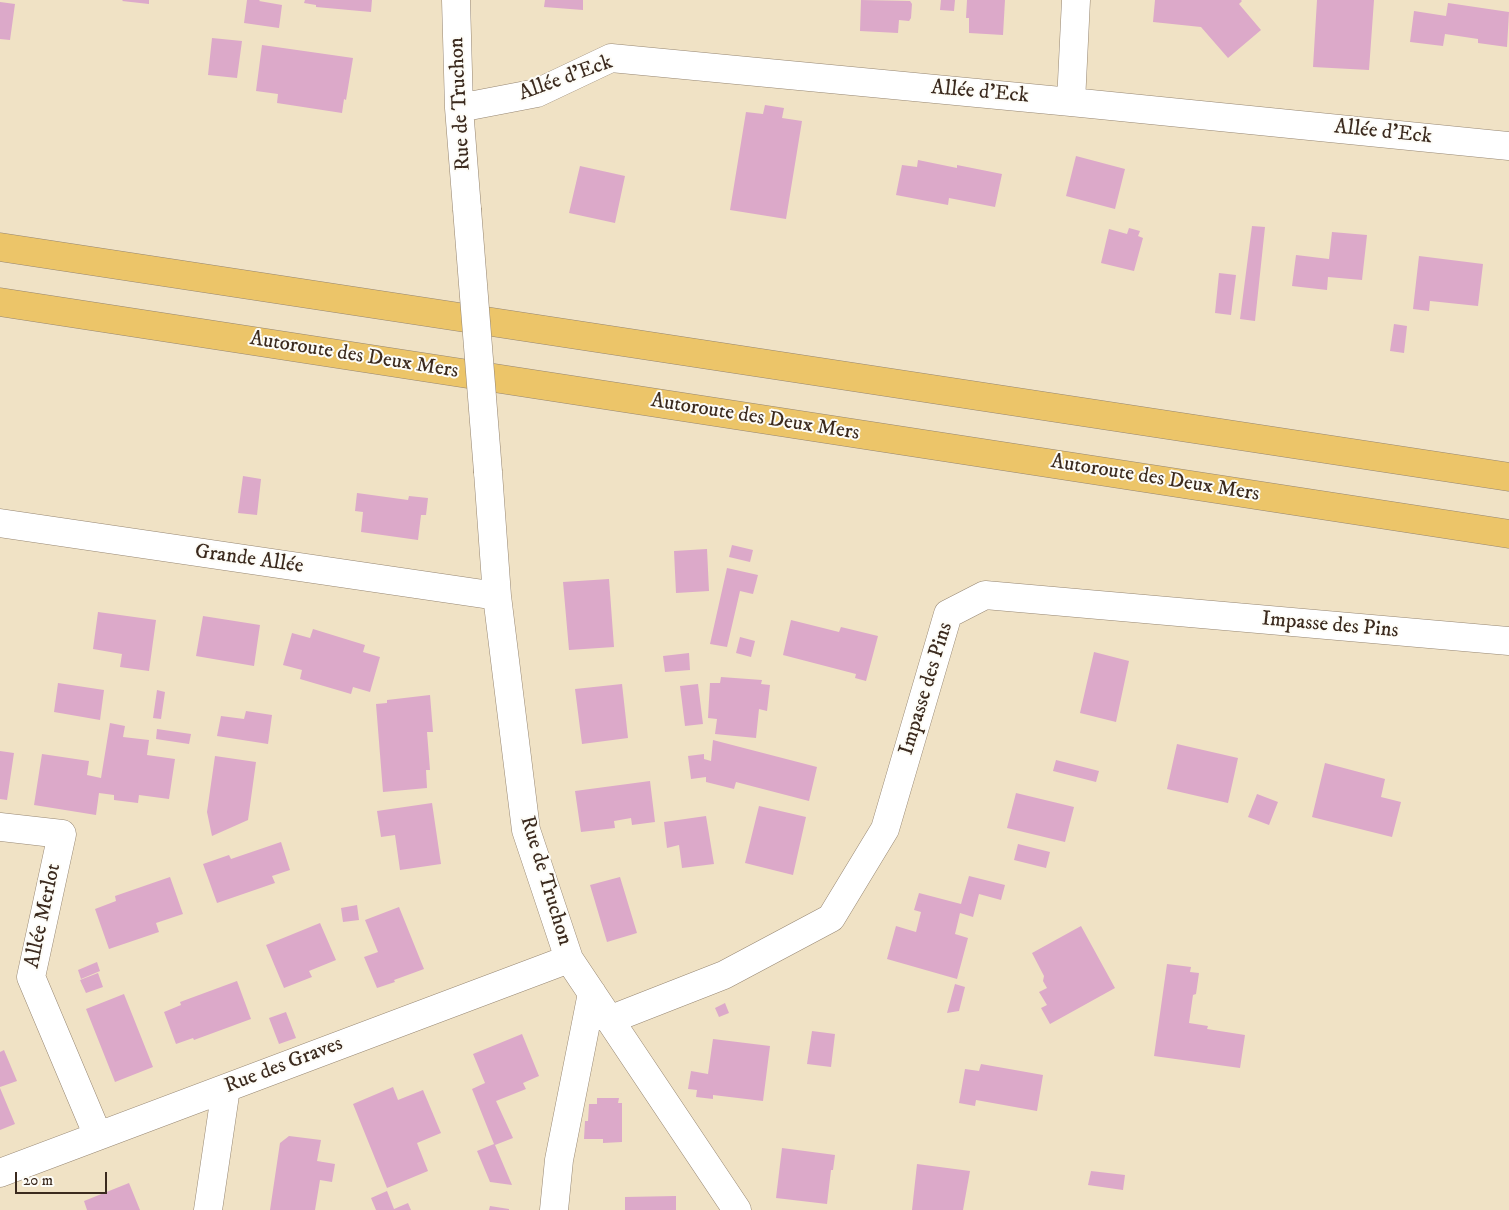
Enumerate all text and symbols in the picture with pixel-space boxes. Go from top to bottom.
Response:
street label: Rue de Truchon [445,37,477,171]
street label: Allée d'Eck [516,50,616,108]
street label: Allée d'Eck [930,76,1030,110]
street label: Allée d'Eck [1333,115,1433,151]
street label: Autoroute des Deux Mers [248,327,460,385]
street label: Autoroute des Deux Mers [649,389,861,447]
street label: Autoroute des Deux Mers [1049,450,1261,508]
street label: Grande Allée [193,540,305,580]
street label: Impasse des Pins [1260,607,1400,645]
street label: Impasse des Pins [895,620,959,758]
street label: Rue de Truchon [513,813,577,949]
street label: Allée Merlot [21,861,67,971]
street label: Rue des Graves [221,1032,347,1100]
scale bar [18,1162,110,1194]
text: 20 m [23,1171,53,1190]

